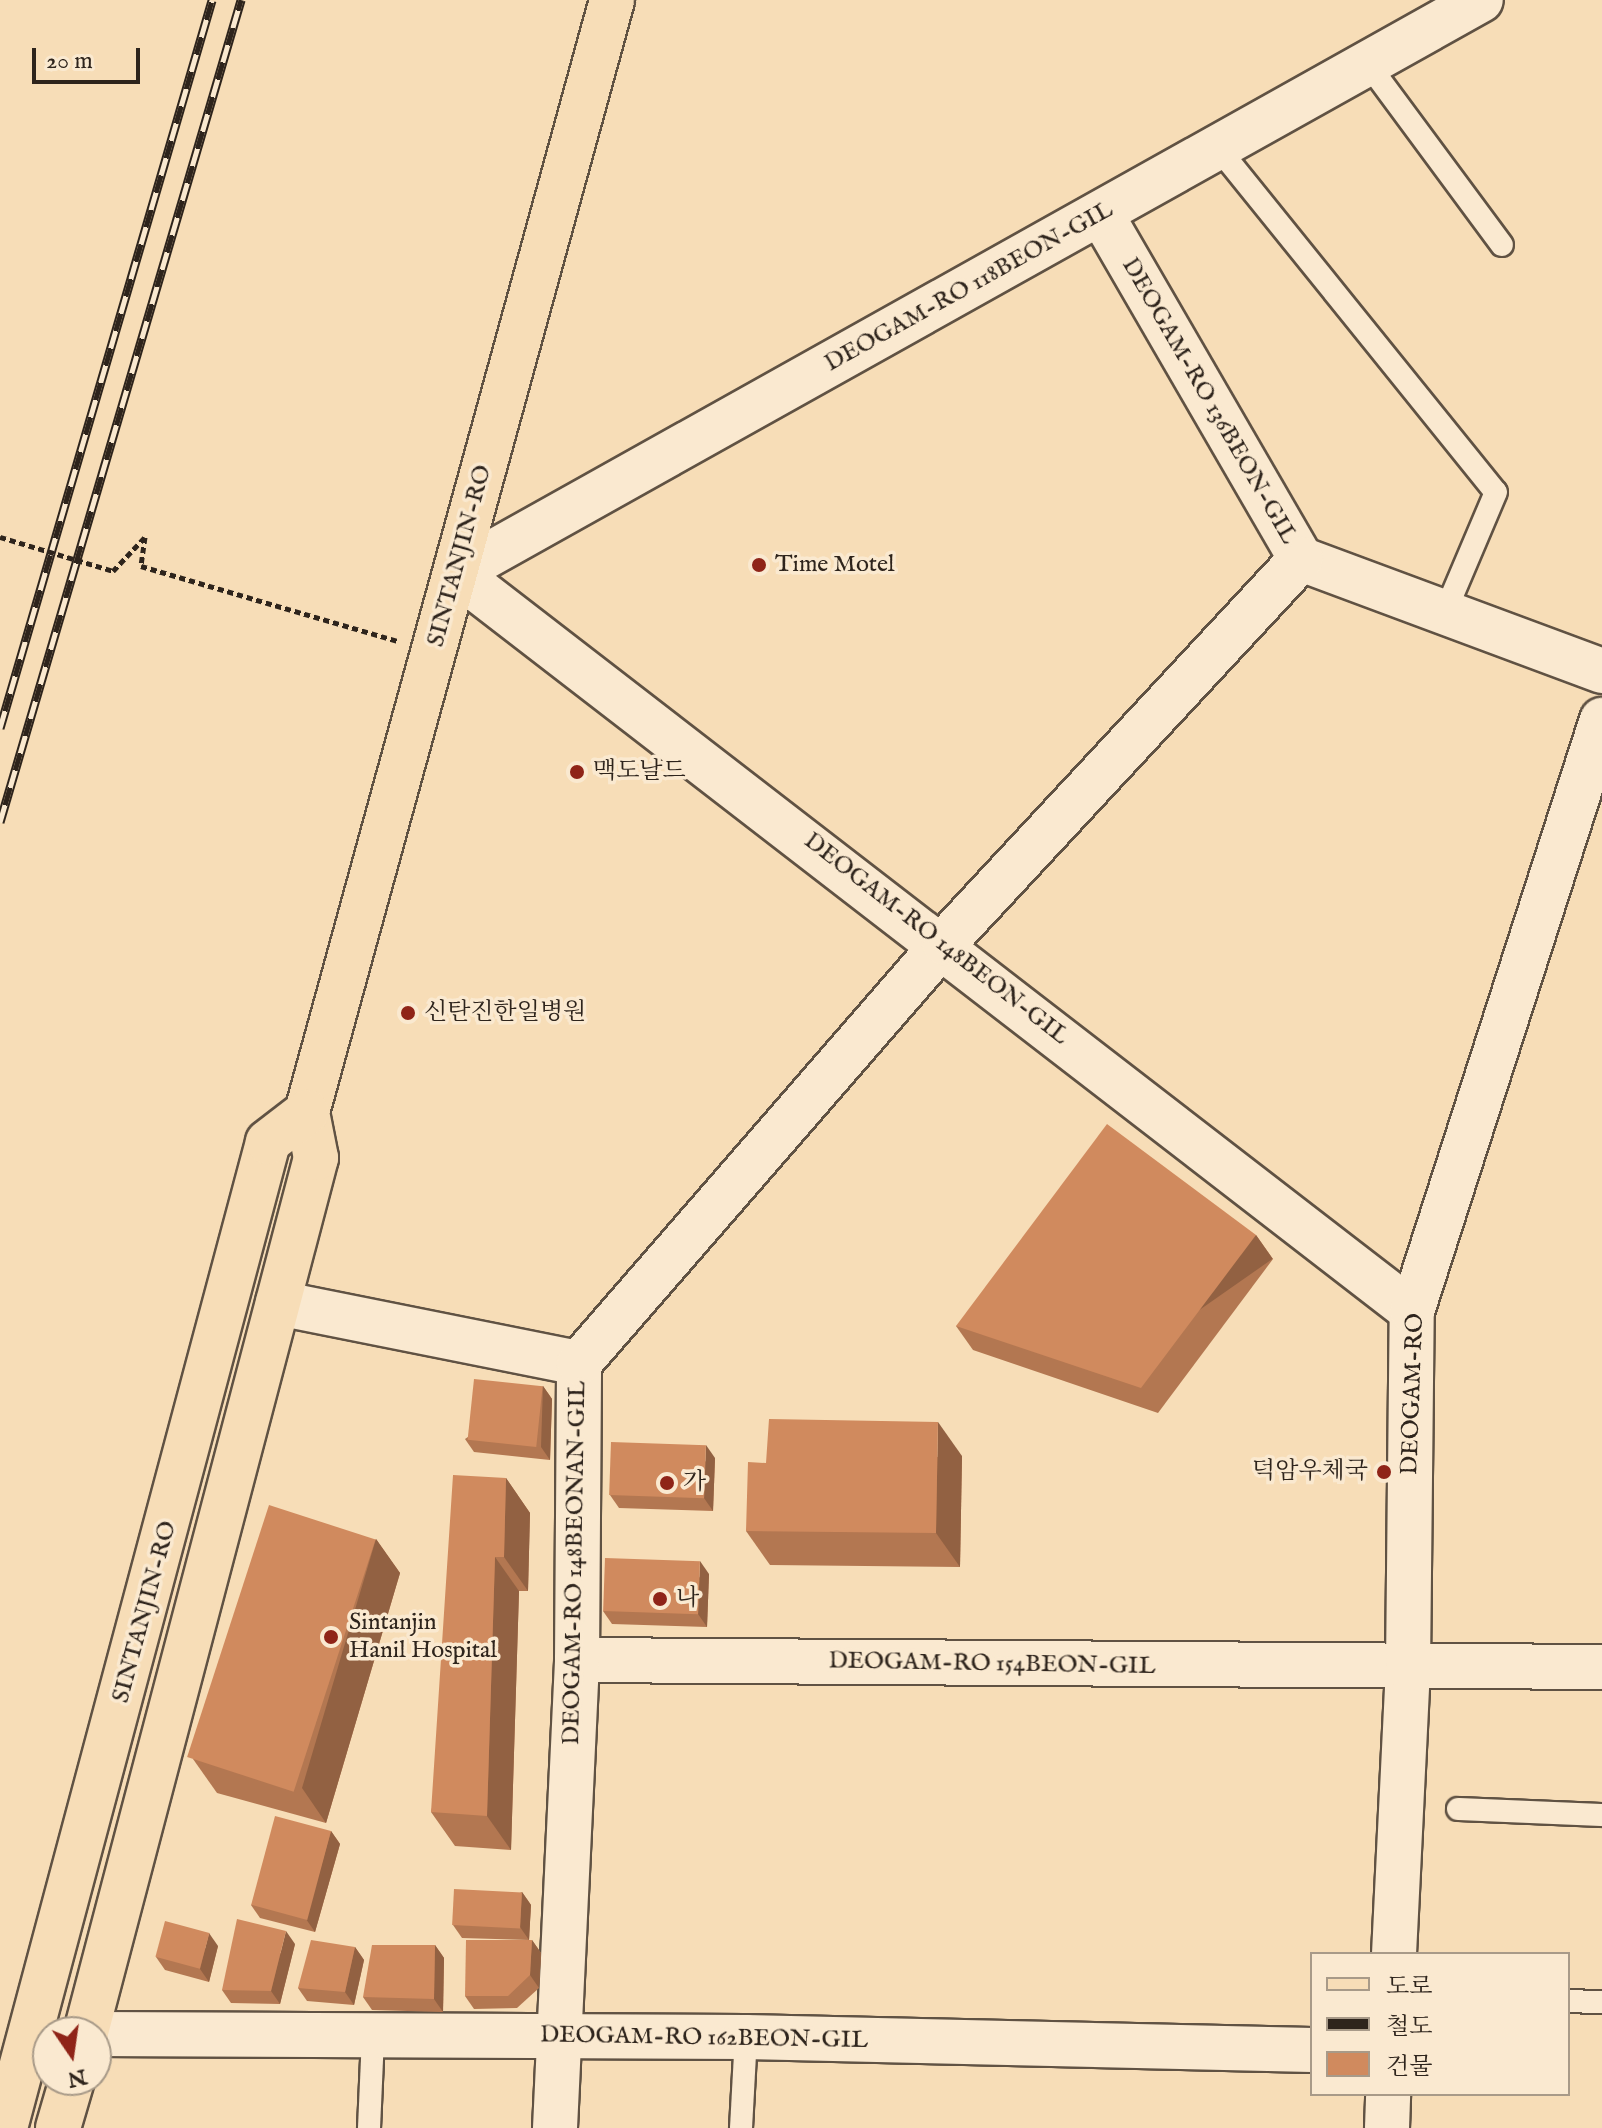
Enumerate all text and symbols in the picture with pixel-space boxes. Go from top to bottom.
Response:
scale bar [36,32,144,82]
text: 20 m [46,46,93,77]
street label: DEOGAM-RO 118BEON-GIL [820,196,1118,378]
street label: DEOGAM-RO 136BEON-GIL [1115,253,1303,549]
street label: SINTANJIN-RO [422,462,498,650]
place label: Time Motel [775,551,895,579]
marker: Time Motel [750,556,768,574]
place label: 맥도날드 [593,758,686,786]
marker: 맥도날드 [568,763,586,781]
street label: DEOGAM-RO 148BEON-GIL [798,827,1074,1051]
place label: 신탄진한일병원 [424,999,586,1027]
marker: 신탄진한일병원 [399,1004,417,1022]
street label: DEOGAM-RO [1396,1313,1430,1475]
street label: DEOGAM-RO 148BEONAN-GIL [557,1381,593,1745]
place label: 덕암우체국 [1252,1458,1368,1486]
marker: 덕암우체국 [1375,1463,1393,1481]
place label: 가 [683,1469,706,1497]
marker: 가 [658,1474,676,1492]
street label: SINTANJIN-RO [107,1518,183,1706]
place label: 나 [676,1585,699,1613]
marker: 나 [651,1590,669,1608]
place label: Sintanjin Hanil Hospital [349,1609,497,1665]
marker: Sintanjin Hanil Hospital [320,1626,342,1648]
street label: DEOGAM-RO 154BEON-GIL [828,1647,1156,1681]
legend [1310,1952,1570,2096]
text: 도로 [1386,1972,1432,2003]
text: 철도 [1386,2012,1432,2043]
north arrow [32,2016,112,2096]
street label: DEOGAM-RO 162BEON-GIL [540,2021,868,2055]
text: 건물 [1386,2052,1432,2083]
text: N [65,2062,89,2093]

